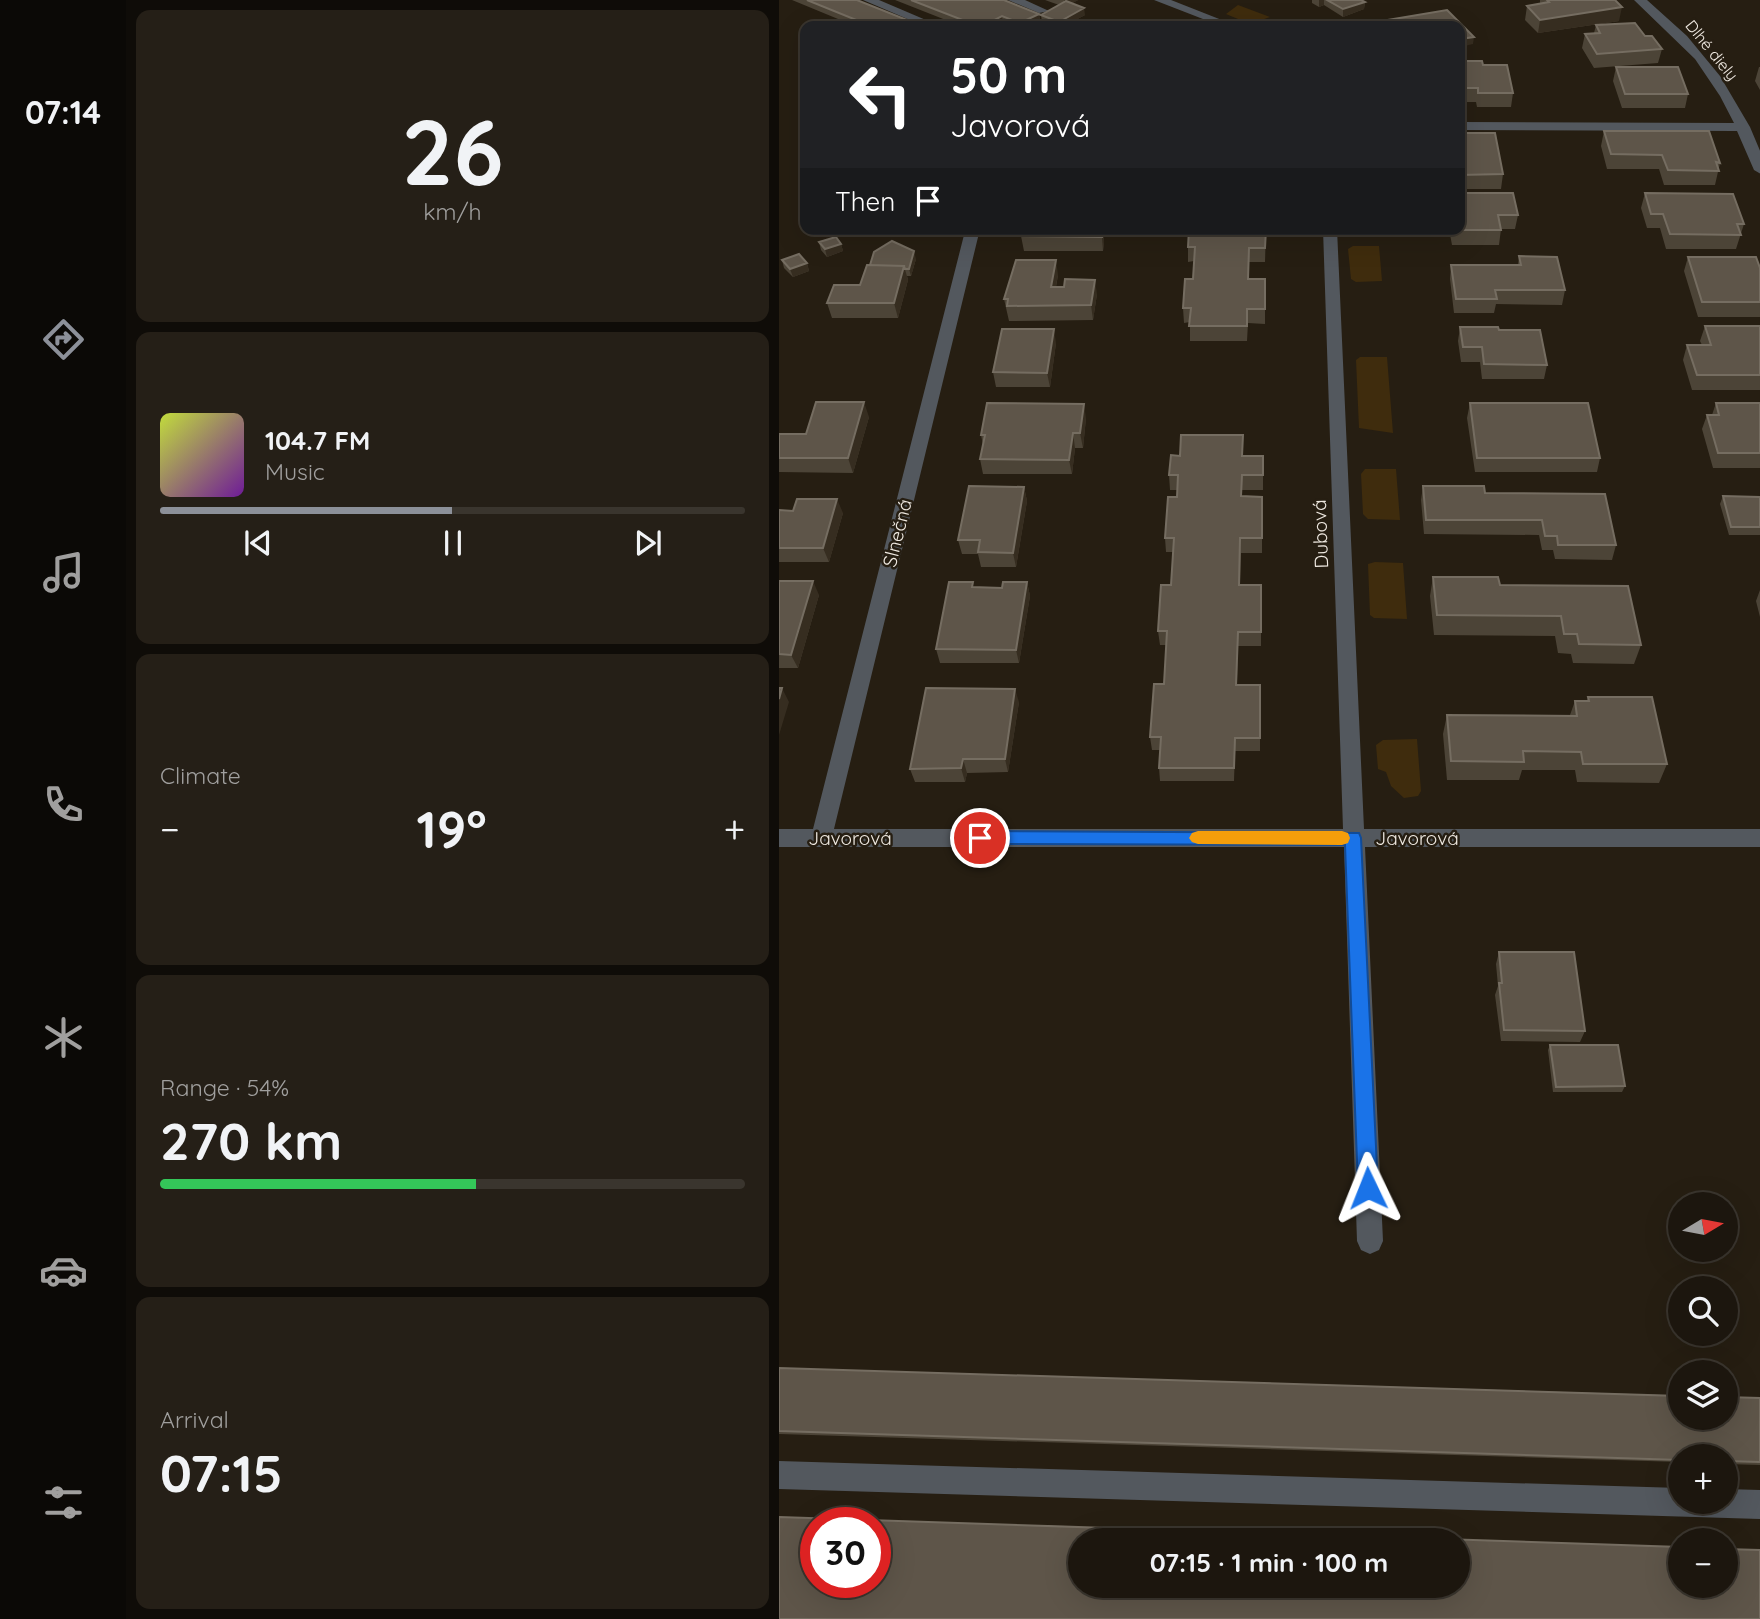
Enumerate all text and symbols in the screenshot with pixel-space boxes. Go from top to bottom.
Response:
street label: Dlhé diely [1681,16,1743,84]
text: 50 m [950,44,1067,105]
icon: left [835,49,926,140]
text: 07:14 [25,92,101,132]
text: 26 [401,94,504,208]
text: Javorová [950,105,1090,145]
icon: arrive [909,182,947,220]
text: Then [835,185,895,218]
text: km/h [423,197,482,226]
icon: directions [39,315,88,364]
text: 104.7 FM [265,424,370,457]
text: Music [265,457,325,486]
street label: Slnečná [877,497,917,569]
street label: Dubová [1307,499,1333,569]
icon: previous [239,524,277,562]
icon: pause [434,524,472,562]
icon: next [629,524,667,562]
icon: music [39,548,88,597]
text: Climate [160,761,241,790]
icon: phone [39,780,88,829]
text: 19° [417,796,487,861]
text: − [160,805,180,853]
text: + [724,805,745,853]
pin [950,808,1010,868]
icon: arrive [961,819,999,857]
street label: Javorová [808,826,892,850]
street label: Javorová [1375,826,1459,850]
icon: climate [39,1013,88,1062]
text: Range · 54% [160,1073,289,1102]
text: 270 km [160,1108,342,1173]
position arrow [1331,1151,1405,1225]
north arrow [1668,1192,1738,1262]
map controls [1668,1192,1738,1598]
icon: car [39,1246,88,1295]
button: search [1668,1276,1738,1346]
button: layers [1668,1360,1738,1430]
text: Arrival [160,1405,229,1434]
text: 07:15 [160,1440,283,1505]
button: + [1668,1444,1738,1514]
icon: filters [39,1478,88,1527]
speed limit sign: 30 [800,1507,891,1598]
button: − [1668,1528,1738,1598]
text: 07:15 · 1 min · 100 m [1150,1546,1388,1579]

